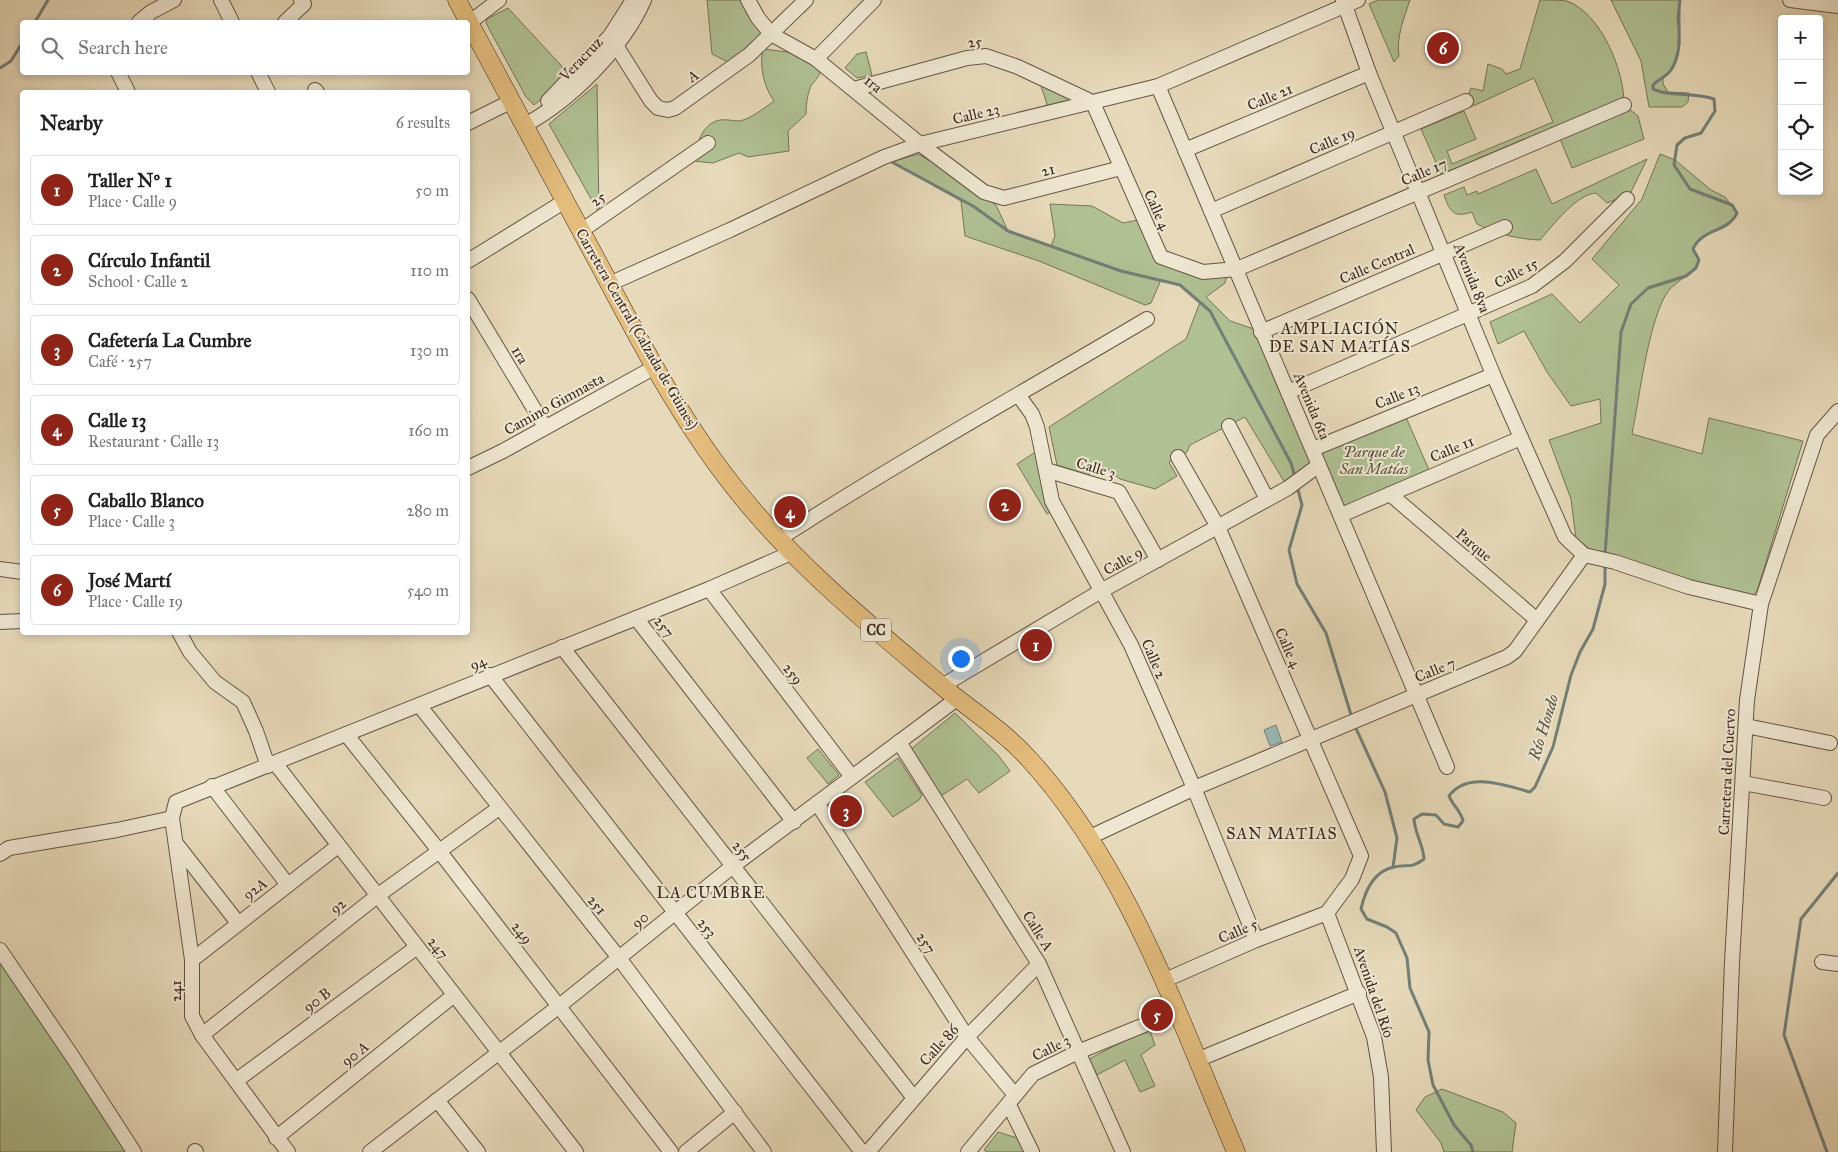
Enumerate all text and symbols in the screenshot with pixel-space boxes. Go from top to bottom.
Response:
map controls [1778,15,1823,195]
button: + [1778,15,1823,60]
search box [20,20,470,75]
pin: 6 [1427,29,1459,67]
street label: 25 [967,32,983,52]
street label: Veracruz [555,33,606,86]
icon: search [38,34,66,62]
text: Search here [78,36,168,59]
button: − [1778,60,1823,105]
street label: A [683,66,702,87]
street label: 1ra [860,71,886,97]
street label: Calle 21 [1245,79,1295,115]
street label: Calle 23 [951,100,1001,128]
button: locate [1778,105,1823,150]
text: Nearby [40,110,103,136]
text: 6 results [396,113,450,132]
street label: Calle 19 [1306,123,1358,159]
button: layers [1778,150,1823,195]
street label: Calle 17 [1398,154,1450,190]
street label: 21 [1039,160,1057,180]
text: Taller Nº 1 [88,169,172,192]
text: 1 [54,181,60,200]
text: 50 m [415,181,449,200]
street label: Calle 4 [1140,187,1174,234]
street label: 25 [587,188,609,210]
text: Place · Calle 9 [88,192,177,211]
street label: Carretera Central (Calzada de Güines) [571,225,702,433]
street label: Calle Central [1337,240,1418,288]
street label: Avenida 8va [1450,240,1494,316]
text: Círculo Infantil [88,249,210,272]
street label: Calle 15 [1491,254,1541,292]
text: 2 [53,261,61,280]
text: 110 m [410,261,449,280]
text: School · Calle 2 [88,272,188,291]
district label: AMPLIACIÓN DE SAN MATÍAS [1269,317,1411,356]
text: Cafetería La Cumbre [88,329,251,352]
text: 3 [54,341,60,360]
text: 130 m [410,341,449,360]
street label: 1ra [508,343,533,368]
text: Café · 257 [88,352,152,371]
street label: Camino Gimnasta [501,369,608,439]
street label: Avenida 6ta [1289,369,1334,443]
street label: Calle 13 [1372,379,1422,413]
text: Calle 13 [88,409,146,432]
text: 4 [53,421,61,440]
text: 160 m [408,421,449,440]
text: Restaurant · Calle 13 [88,432,219,451]
street label: Calle 11 [1427,432,1477,466]
park label: Parque de San Matías [1339,443,1409,478]
street label: Calle 3 [1074,454,1118,482]
pin: 2 [989,486,1021,524]
text: Caballo Blanco [88,489,204,512]
pin: 4 [774,493,806,531]
text: 5 [53,501,61,520]
text: 280 m [406,501,449,520]
text: Place · Calle 3 [88,512,175,531]
street label: Parque [1452,525,1496,566]
street label: Calle 9 [1100,543,1146,579]
text: José Martí [88,569,171,592]
text: 6 [53,581,61,600]
text: 540 m [407,581,449,600]
text: Place · Calle 19 [88,592,183,611]
street label: 257 [650,613,678,641]
road number: CC [861,618,891,642]
street label: Calle 4 [1271,625,1305,672]
pin: 1 [1020,626,1052,664]
street label: Calle 2 [1138,636,1171,682]
your location [948,646,974,672]
street label: 94 [467,651,490,674]
street label: Calle 7 [1412,654,1458,686]
street label: 259 [779,660,807,688]
water label: Río Hondo [1524,692,1562,763]
street label: Carretera del Cuervo [1715,708,1739,836]
pin: 3 [830,792,862,830]
district label: SAN MATIAS [1226,824,1338,843]
street label: 255 [728,837,756,865]
street label: 92A [239,874,271,904]
district label: LA CUMBRE [657,883,765,902]
street label: 251 [584,891,610,919]
street label: 92 [326,894,350,918]
street label: Calle A [1019,907,1057,955]
street label: 90 [628,908,652,932]
street label: 253 [694,914,720,942]
street label: Calle 5 [1216,915,1260,947]
street label: 249 [508,918,536,948]
street label: 257 [912,929,940,957]
street label: 247 [424,933,452,963]
street label: Avenida del Río [1350,943,1398,1040]
street label: 241 [167,980,185,1002]
street label: 90 B [300,984,334,1016]
pin: 5 [1141,996,1173,1034]
street label: Calle 86 [916,1020,963,1070]
street label: Calle 3 [1029,1031,1073,1065]
street label: 90 A [338,1038,372,1070]

